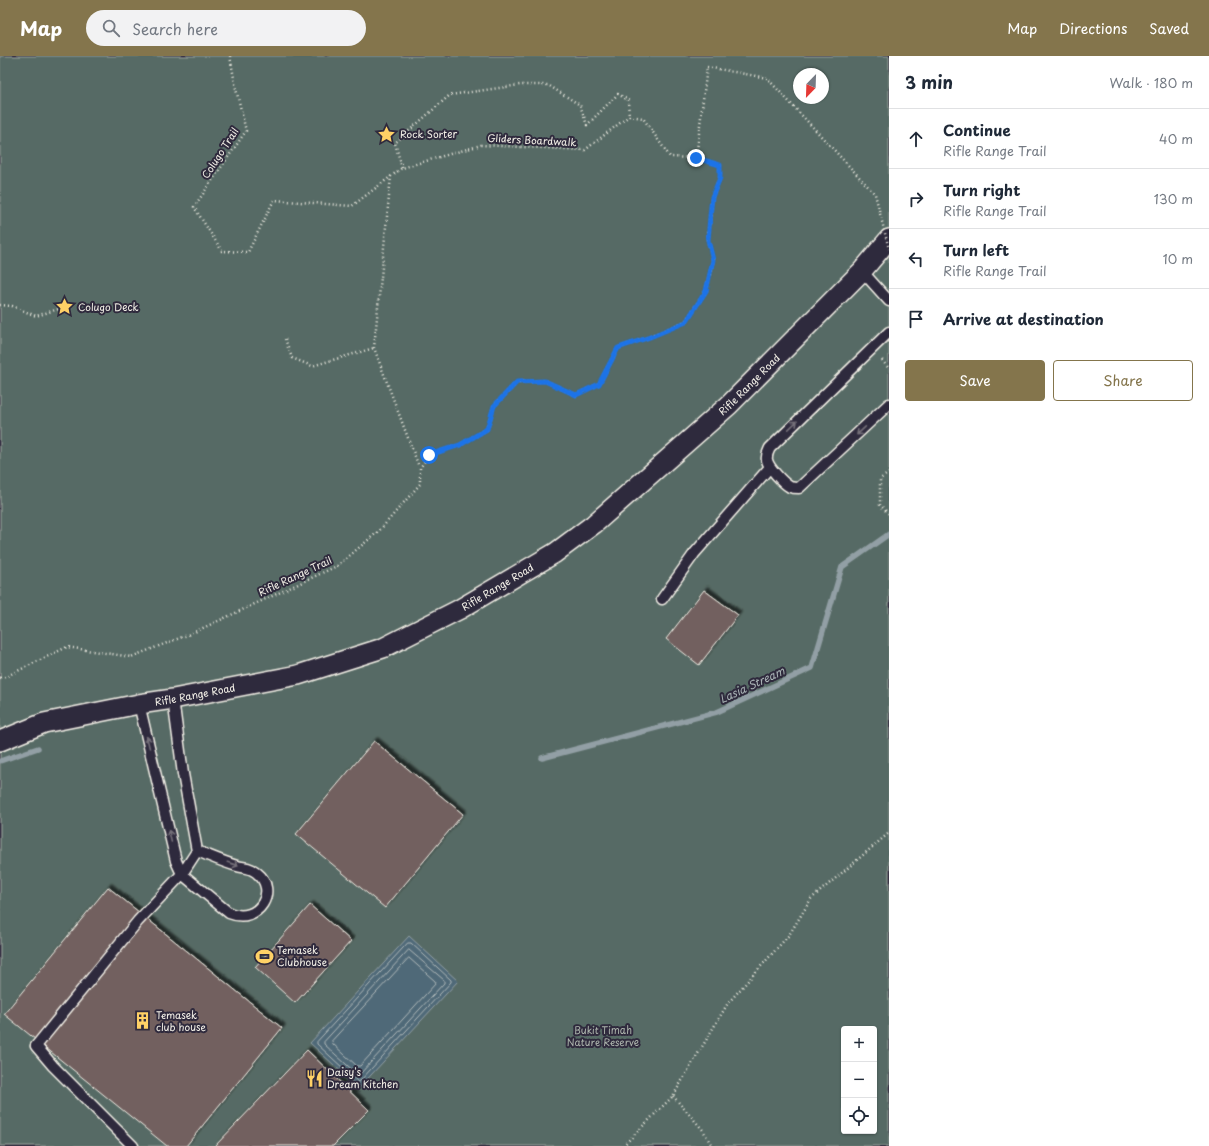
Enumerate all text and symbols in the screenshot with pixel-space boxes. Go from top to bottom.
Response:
search box [86,10,366,46]
text: Map [20,14,62,42]
icon: search [100,17,122,39]
text: Search here [132,17,218,40]
text: Map [1007,18,1037,39]
text: Directions [1059,18,1127,39]
text: Saved [1149,18,1189,39]
north arrow [793,68,829,104]
text: 3 min [905,69,953,95]
text: Walk · 180 m [1110,73,1193,92]
text: Continue [943,118,1011,141]
street label: Colugo Trail [198,124,242,181]
place icon: Rock Sorter [377,124,397,144]
place label: Rock Sorter [400,126,457,141]
icon: ahead [905,128,927,150]
text: 40 m [1159,129,1193,148]
street label: Gliders Boardwalk [487,130,577,149]
text: Rifle Range Trail [943,141,1047,160]
route end [687,149,705,167]
text: Turn right [943,178,1020,201]
icon: right [905,188,927,210]
text: 130 m [1154,189,1193,208]
text: Rifle Range Trail [943,201,1047,220]
text: Turn left [943,238,1009,261]
icon: left [905,248,927,270]
text: 10 m [1163,249,1193,268]
text: Rifle Range Trail [943,261,1047,280]
place icon: Colugo Deck [55,297,75,317]
place label: Colugo Deck [78,299,139,314]
text: Arrive at destination [943,307,1104,330]
icon: arrive [905,308,927,330]
street label: Rifle Range Road [715,350,783,418]
button: Save [905,360,1045,401]
button: Share [1053,360,1193,401]
one-way arrow [788,420,798,430]
one-way arrow [856,426,866,436]
route start [420,446,438,464]
street label: Rifle Range Trail [255,552,334,599]
street label: Rifle Range Road [458,559,536,614]
water label: Lasia Stream [716,662,788,707]
street label: Rifle Range Road [153,679,236,709]
one-way arrow [144,736,152,749]
one-way arrow [166,830,174,843]
one-way arrow [227,861,239,869]
place label: Temasek Clubhouse [277,942,328,969]
sports icon: Temasek Clubhouse [254,946,274,966]
place label: Temasek club house [156,1007,207,1034]
building icon: Temasek club house [133,1011,153,1031]
park label: Bukit Timah Nature Reserve [567,1022,639,1049]
map controls [841,1026,877,1134]
button: + [841,1026,877,1062]
button: − [841,1062,877,1098]
place label: Daisy's Dream Kitchen [327,1064,398,1091]
restaurant icon: Daisy's Dream Kitchen [304,1068,324,1088]
button: locate [841,1098,877,1134]

